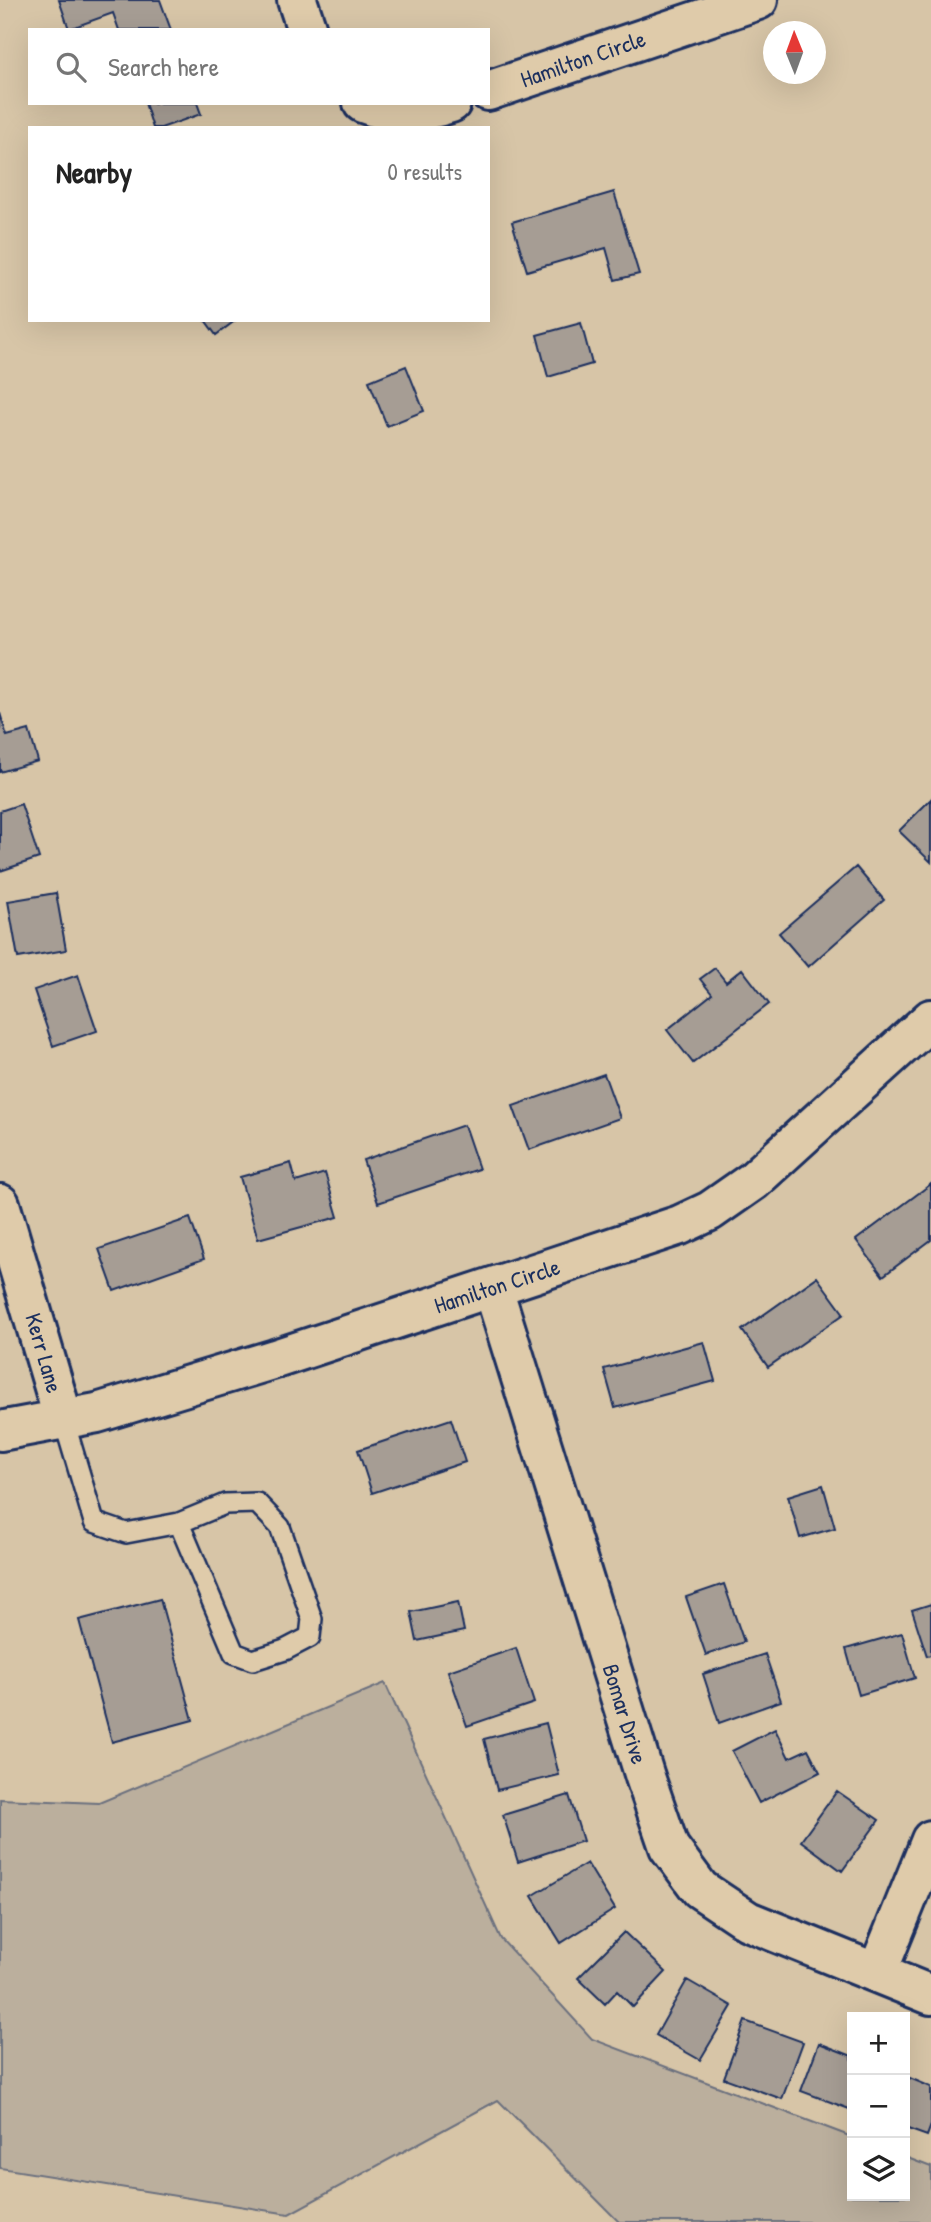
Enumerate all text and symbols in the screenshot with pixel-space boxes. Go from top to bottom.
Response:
north arrow [763,21,826,84]
street label: Hamilton Circle [516,23,650,94]
search box [28,28,490,105]
icon: search [52,48,90,86]
text: Search here [108,49,219,84]
text: Nearby [56,152,132,192]
text: 0 results [387,156,462,187]
street label: Hamilton Circle [430,1251,564,1320]
street label: Kerr Lane [18,1310,71,1396]
street label: Bomar Drive [596,1660,655,1768]
map controls [847,2012,910,2201]
button: + [847,2012,910,2075]
button: − [847,2075,910,2138]
button: layers [847,2138,910,2201]

